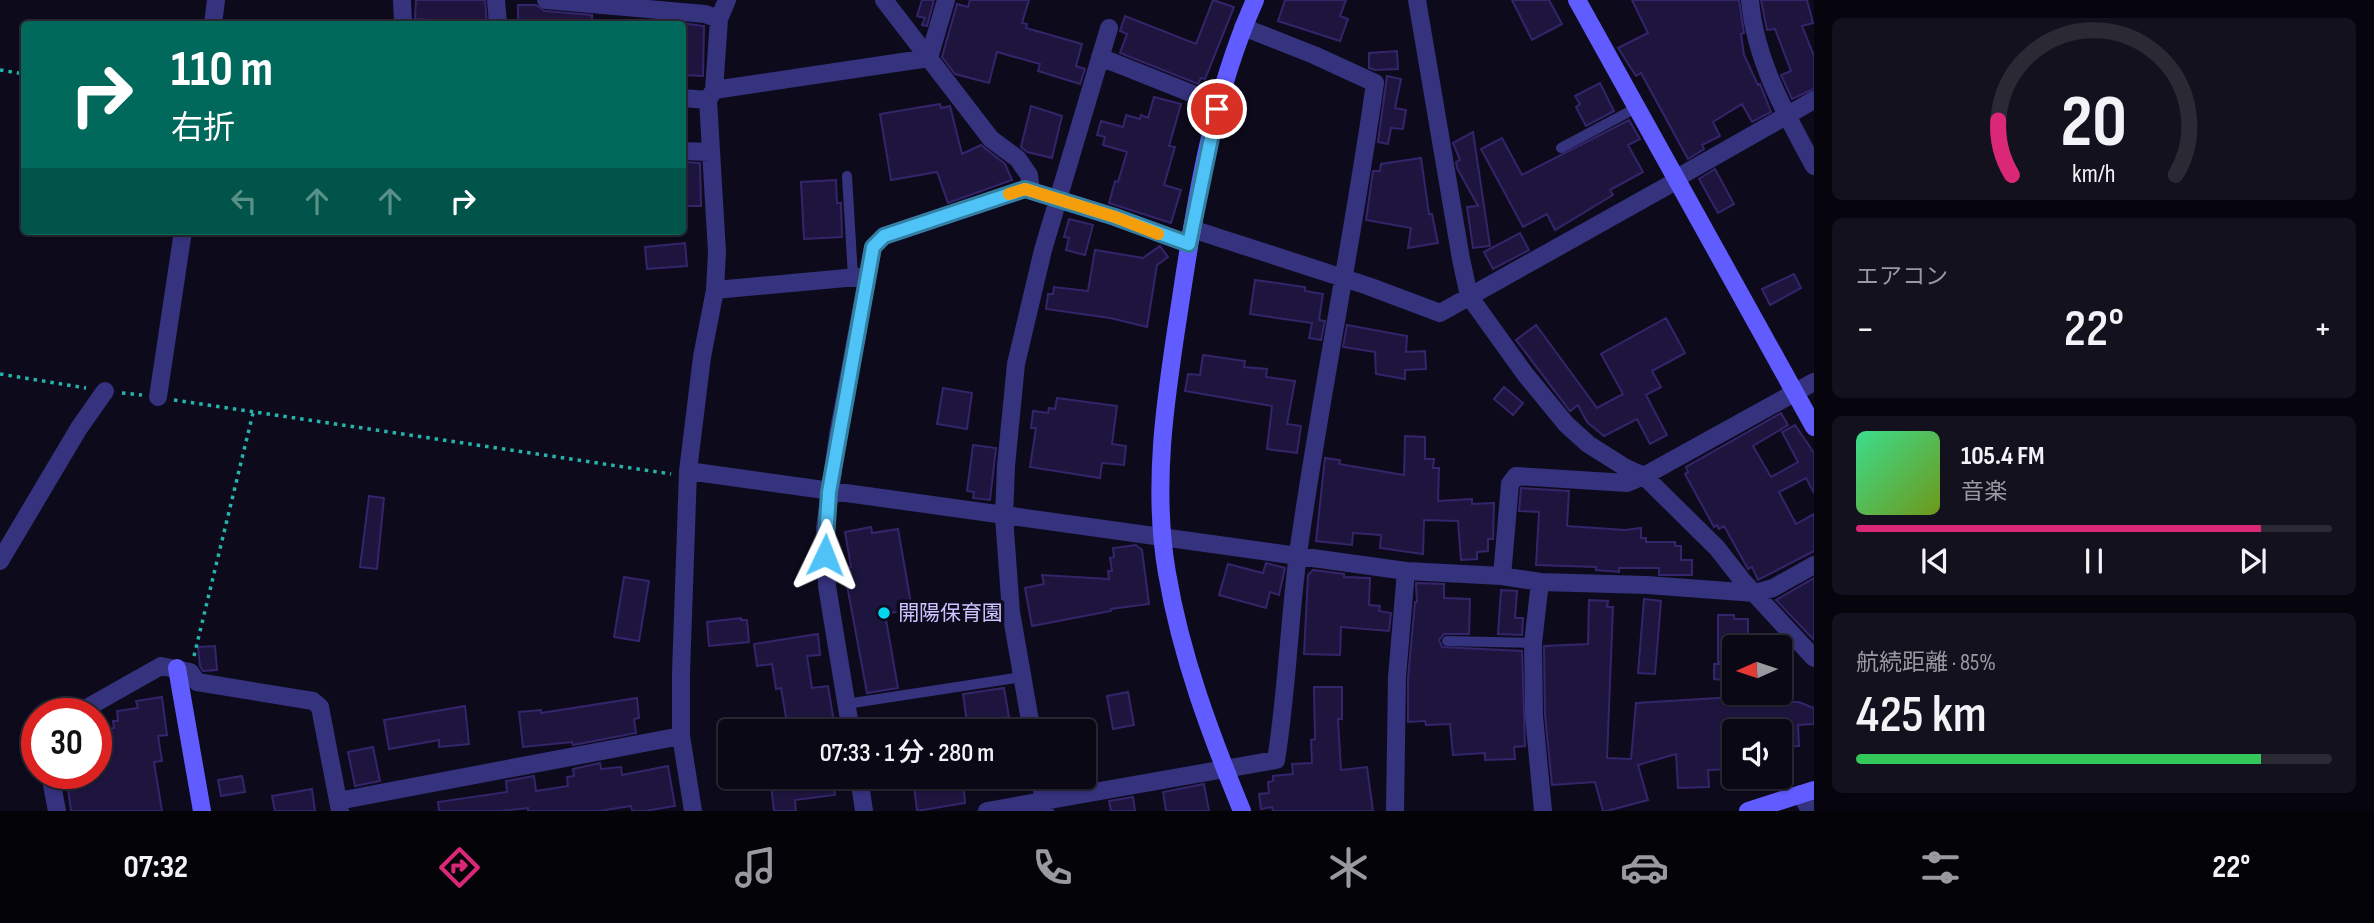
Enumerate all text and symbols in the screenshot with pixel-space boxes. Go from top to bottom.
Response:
text: 110 m [171,41,273,100]
icon: right [56,49,147,140]
pin [1187,79,1247,139]
text: 20 [2061,79,2127,167]
icon: arrive [1198,90,1236,128]
text: 右折 [171,109,235,148]
text: km/h [2072,159,2116,190]
icon: left [225,182,263,220]
icon: ahead [298,182,336,220]
icon: ahead [371,182,409,220]
icon: right [444,182,482,220]
text: エアコン [1856,263,1948,291]
text: 22° [2064,298,2124,361]
text: − [1856,307,1875,352]
text: + [2313,307,2332,352]
text: 105.4 FM [1961,441,2044,472]
text: 音楽 [1961,478,2007,506]
position arrow [788,518,862,592]
icon: previous [1916,542,1954,580]
icon: pause [2075,542,2113,580]
icon: next [2234,542,2272,580]
place label: 開陽保育園 [898,601,1003,626]
marker: 開陽保育園 [876,605,892,621]
north arrow [1722,635,1792,705]
map controls [1722,635,1792,789]
text: 航続距離 · 85% [1856,649,1996,677]
text: 425 km [1856,684,1987,747]
speed limit sign: 30 [21,698,112,789]
button: sound [1722,719,1792,789]
text: 07:33 · 1 分 · 280 m [820,738,994,769]
icon: directions [435,843,484,892]
icon: music [731,843,780,892]
icon: phone [1028,843,1077,892]
icon: climate [1324,843,1373,892]
icon: car [1620,843,1669,892]
icon: filters [1916,843,1965,892]
text: 07:32 [124,848,188,887]
text: 22° [2212,848,2250,887]

